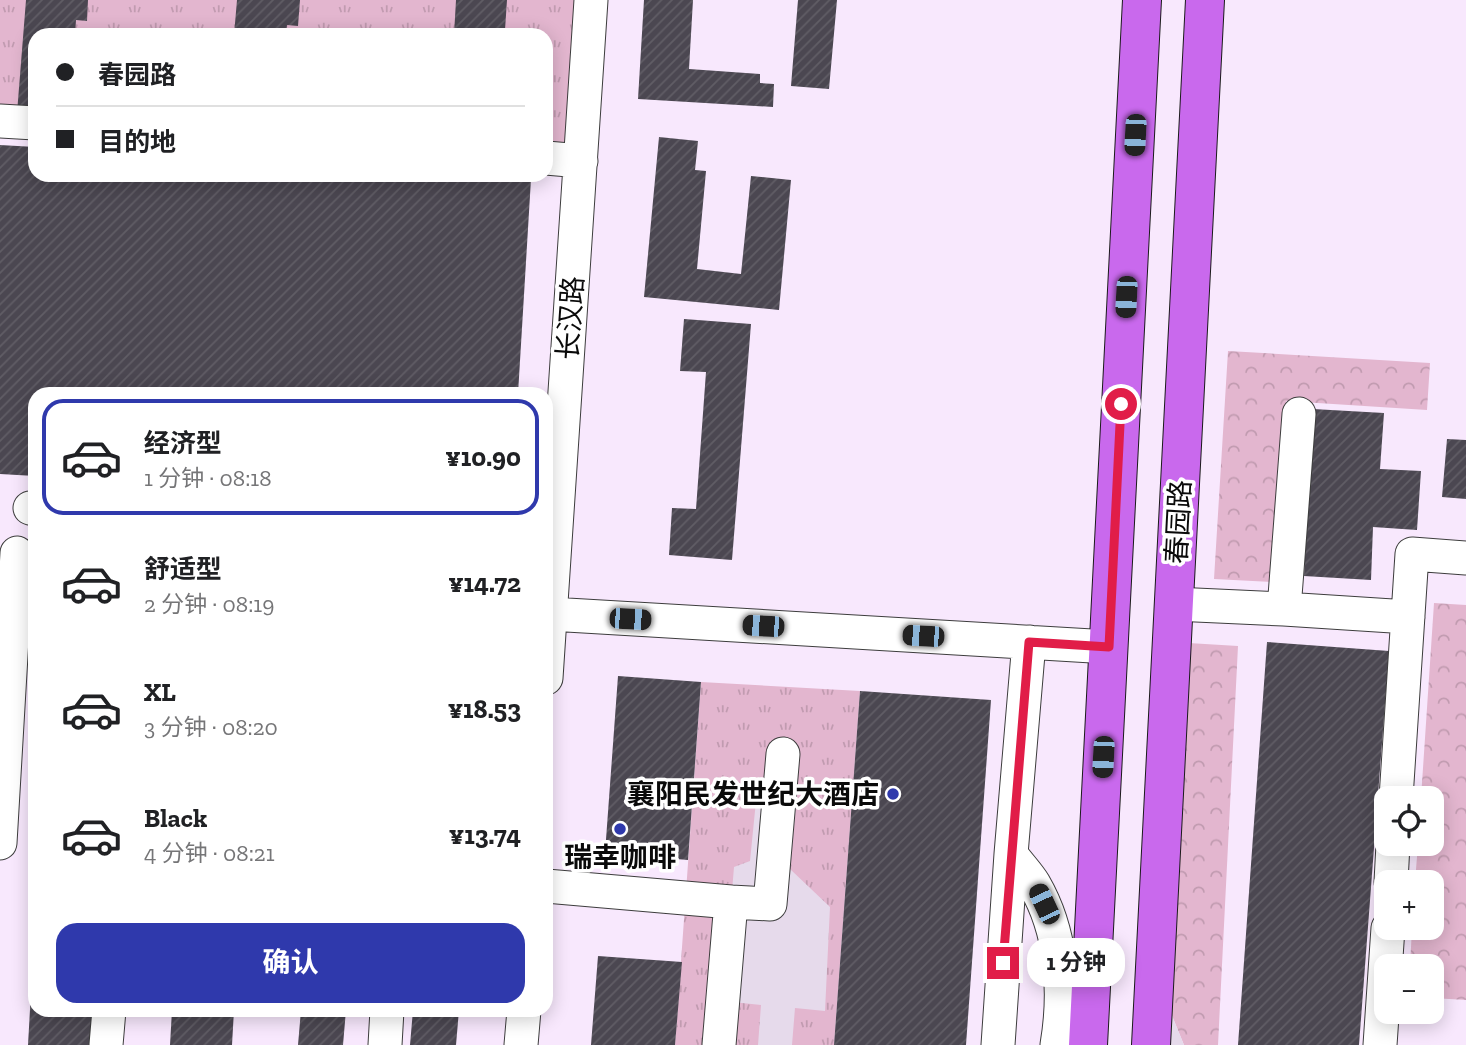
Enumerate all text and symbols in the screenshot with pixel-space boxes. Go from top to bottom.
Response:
text: 春园路 [98,59,176,91]
car [1124,113,1147,157]
text: 目的地 [98,126,176,158]
street label: 长汉路 [551,275,590,361]
car [1115,275,1138,319]
route start [1105,388,1137,420]
icon: car [60,426,123,489]
text: 经济型 [144,427,222,459]
text: ¥10.90 [445,441,521,473]
text: 1 分钟 · 08:18 [144,464,272,492]
street label: 春园路 [1160,479,1197,565]
icon: car [60,552,123,615]
text: 舒适型 [144,553,222,585]
text: ¥14.72 [448,567,521,599]
text: 2 分钟 · 08:19 [144,590,274,618]
car [609,607,652,631]
car [742,614,785,638]
car [902,624,945,648]
text: XL [144,676,176,708]
icon: car [60,678,123,741]
text: ¥18.53 [448,693,521,725]
text: 3 分钟 · 08:20 [144,713,278,741]
car [1092,735,1115,779]
place label: 襄阳民发世纪大酒店 [627,778,879,811]
marker: 襄阳民发世纪大酒店 [885,786,901,802]
map controls [1374,786,1444,1024]
button: locate [1374,786,1444,856]
text: Black [144,802,207,834]
icon: car [60,804,123,867]
text: ¥13.74 [449,819,521,851]
marker: 瑞幸咖啡 [612,821,628,837]
text: 4 分钟 · 08:21 [144,839,275,867]
place label: 瑞幸咖啡 [564,841,676,874]
button: + [1374,870,1444,940]
car [1026,881,1063,927]
button: 确认 [56,923,525,1003]
callout: 1 分钟 [1028,939,1126,988]
route end [987,947,1019,979]
text: 1 分钟 [1046,948,1106,976]
button: − [1374,954,1444,1024]

